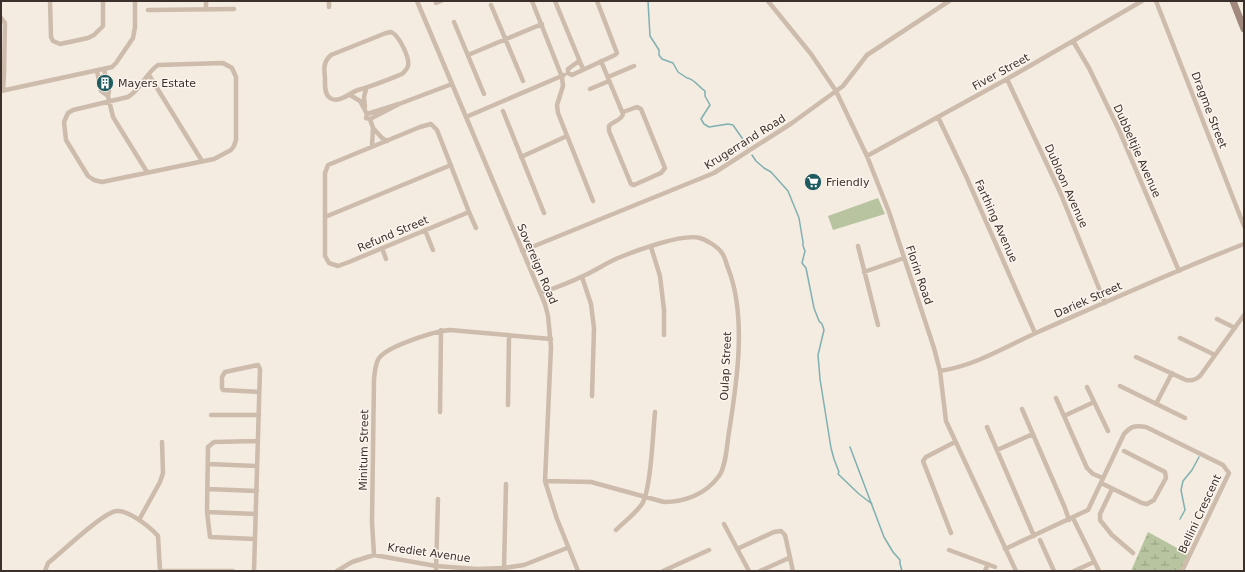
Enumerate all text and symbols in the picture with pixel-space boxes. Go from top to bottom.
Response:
street label: Fiver Street [970,51,1032,93]
street label: Dragme Street [1188,70,1230,151]
building icon: Mayers Estate [95,73,115,93]
place label: Mayers Estate [118,77,196,90]
street label: Dubbeltjie Avenue [1111,102,1164,200]
street label: Krugerrand Road [702,112,788,172]
street label: Dubloon Avenue [1042,142,1090,230]
supermarket icon: Friendly [803,172,823,192]
place label: Friendly [826,176,870,189]
street label: Farthing Avenue [972,178,1020,265]
street label: Refund Street [356,213,431,255]
street label: Sovereign Road [514,222,560,306]
street label: Florin Road [903,244,935,306]
street label: Dariek Street [1052,279,1125,321]
street label: Oulap Street [718,330,734,401]
street label: Minitum Street [357,408,371,491]
street label: Bellini Crescent [1176,472,1224,556]
street label: Krediet Avenue [387,541,472,565]

